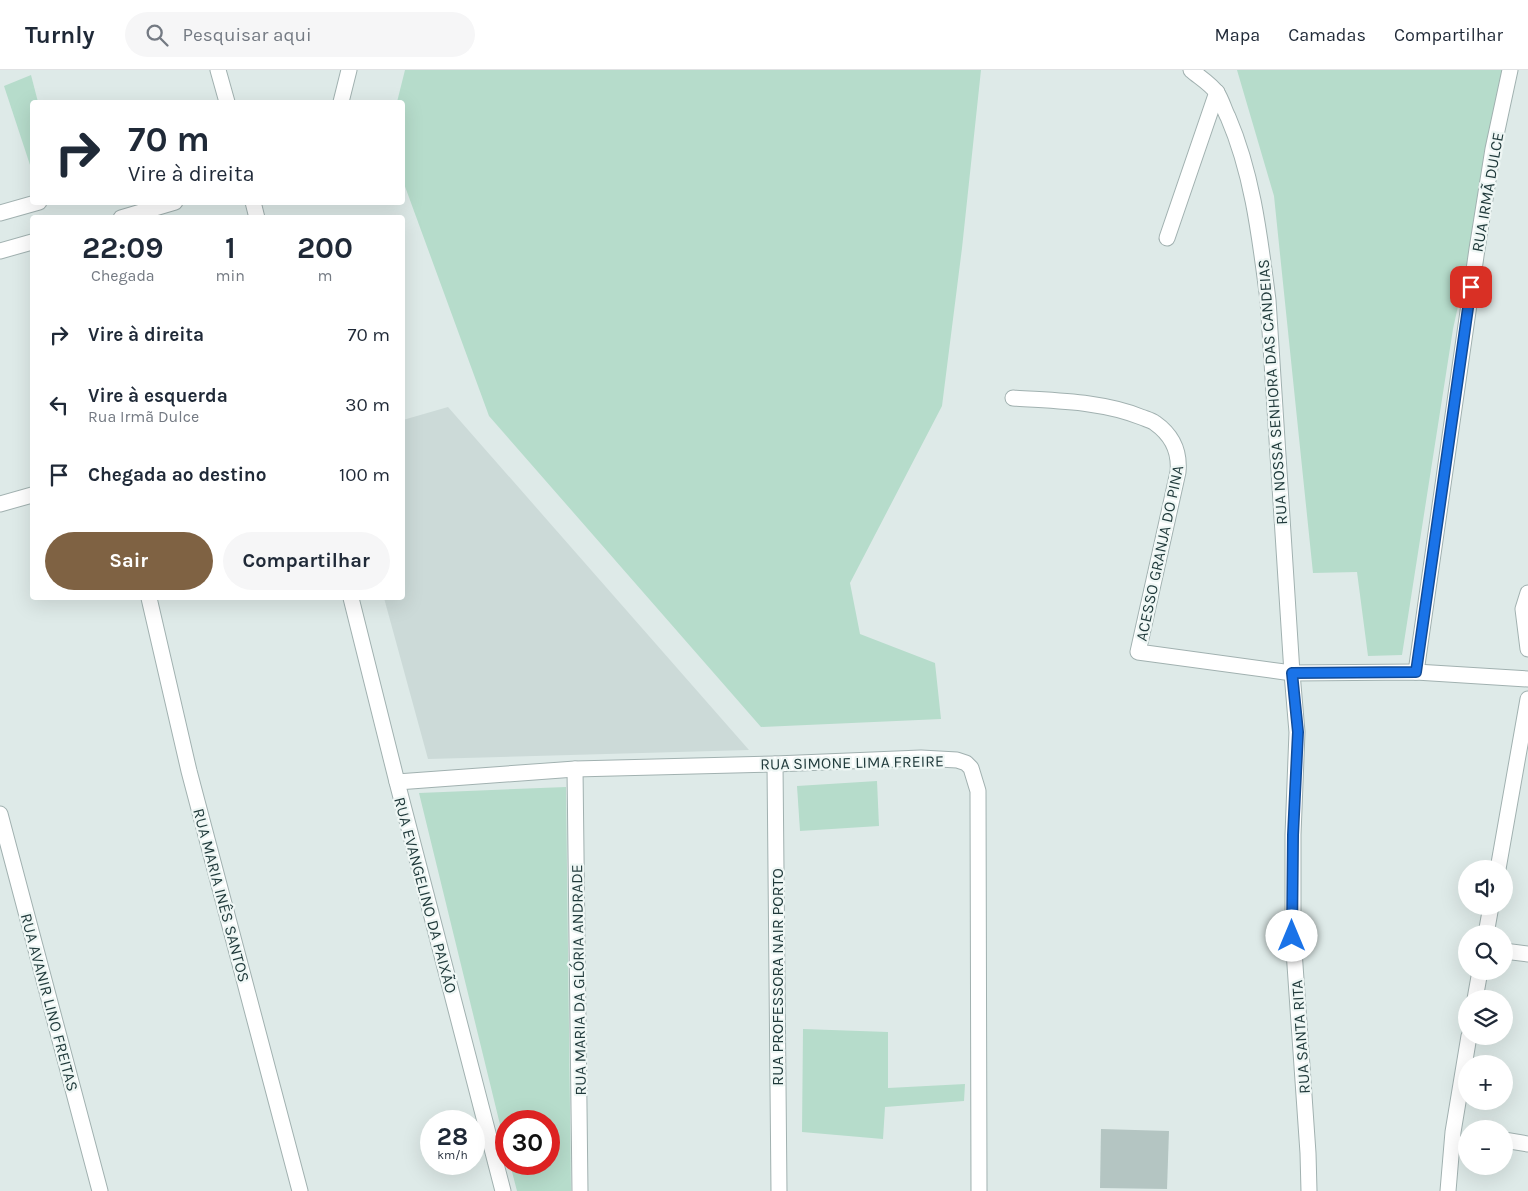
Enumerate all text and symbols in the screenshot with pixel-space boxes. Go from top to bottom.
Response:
search box [125,12,475,57]
text: Turnly [25,21,95,49]
icon: search [143,21,171,49]
text: Pesquisar aqui [183,24,312,46]
text: Mapa [1215,24,1260,46]
text: Camadas [1288,24,1366,46]
text: Compartilhar [1394,24,1503,46]
text: 70 m [128,119,210,160]
icon: right [45,120,110,185]
street label: RUA IRMÃ DULCE [1468,131,1507,253]
text: Vire à direita [128,161,255,187]
text: 22:09 [82,230,164,266]
text: 1 [225,230,236,266]
text: 200 [297,230,353,266]
street label: RUA NOSSA SENHORA DAS CANDEIAS [1254,258,1291,525]
text: Chegada [91,266,155,285]
text: min [216,266,245,285]
text: m [318,266,332,285]
pin [1450,266,1492,308]
icon: arrive [1457,273,1485,301]
icon: right [45,321,73,349]
text: Vire à direita [88,324,204,346]
text: 70 m [348,324,390,346]
text: Vire à esquerda [88,385,228,407]
icon: left [45,391,73,419]
text: 30 m [345,394,390,416]
text: Rua Irmã Dulce [88,407,199,426]
icon: arrive [45,461,73,489]
street label: ACESSO GRANJA DO PINA [1132,463,1187,643]
text: Chegada ao destino [88,464,266,486]
text: 100 m [339,464,390,486]
button: Sair [45,532,213,590]
button: Compartilhar [223,532,390,590]
street label: RUA SIMONE LIMA FREIRE [760,751,944,774]
street label: RUA EVANGELINO DA PAIXÃO [390,795,461,995]
street label: RUA MARIA INÊS SANTOS [189,806,254,984]
map controls [1458,860,1513,1175]
button: sound [1458,860,1513,915]
street label: RUA MARIA DA GLÓRIA ANDRADE [567,864,590,1096]
street label: RUA PROFESSORA NAIR PORTO [768,868,787,1086]
position arrow [1265,909,1317,961]
street label: RUA AVANIR LINO FREITAS [17,911,82,1093]
button: search [1458,925,1513,980]
street label: RUA SANTA RITA [1287,979,1314,1095]
button: layers [1458,990,1513,1045]
button: + [1458,1055,1513,1110]
speed limit sign: 30 [495,1110,560,1175]
button: − [1458,1120,1513,1175]
text: 28 [437,1122,468,1151]
text: km/h [437,1148,468,1162]

